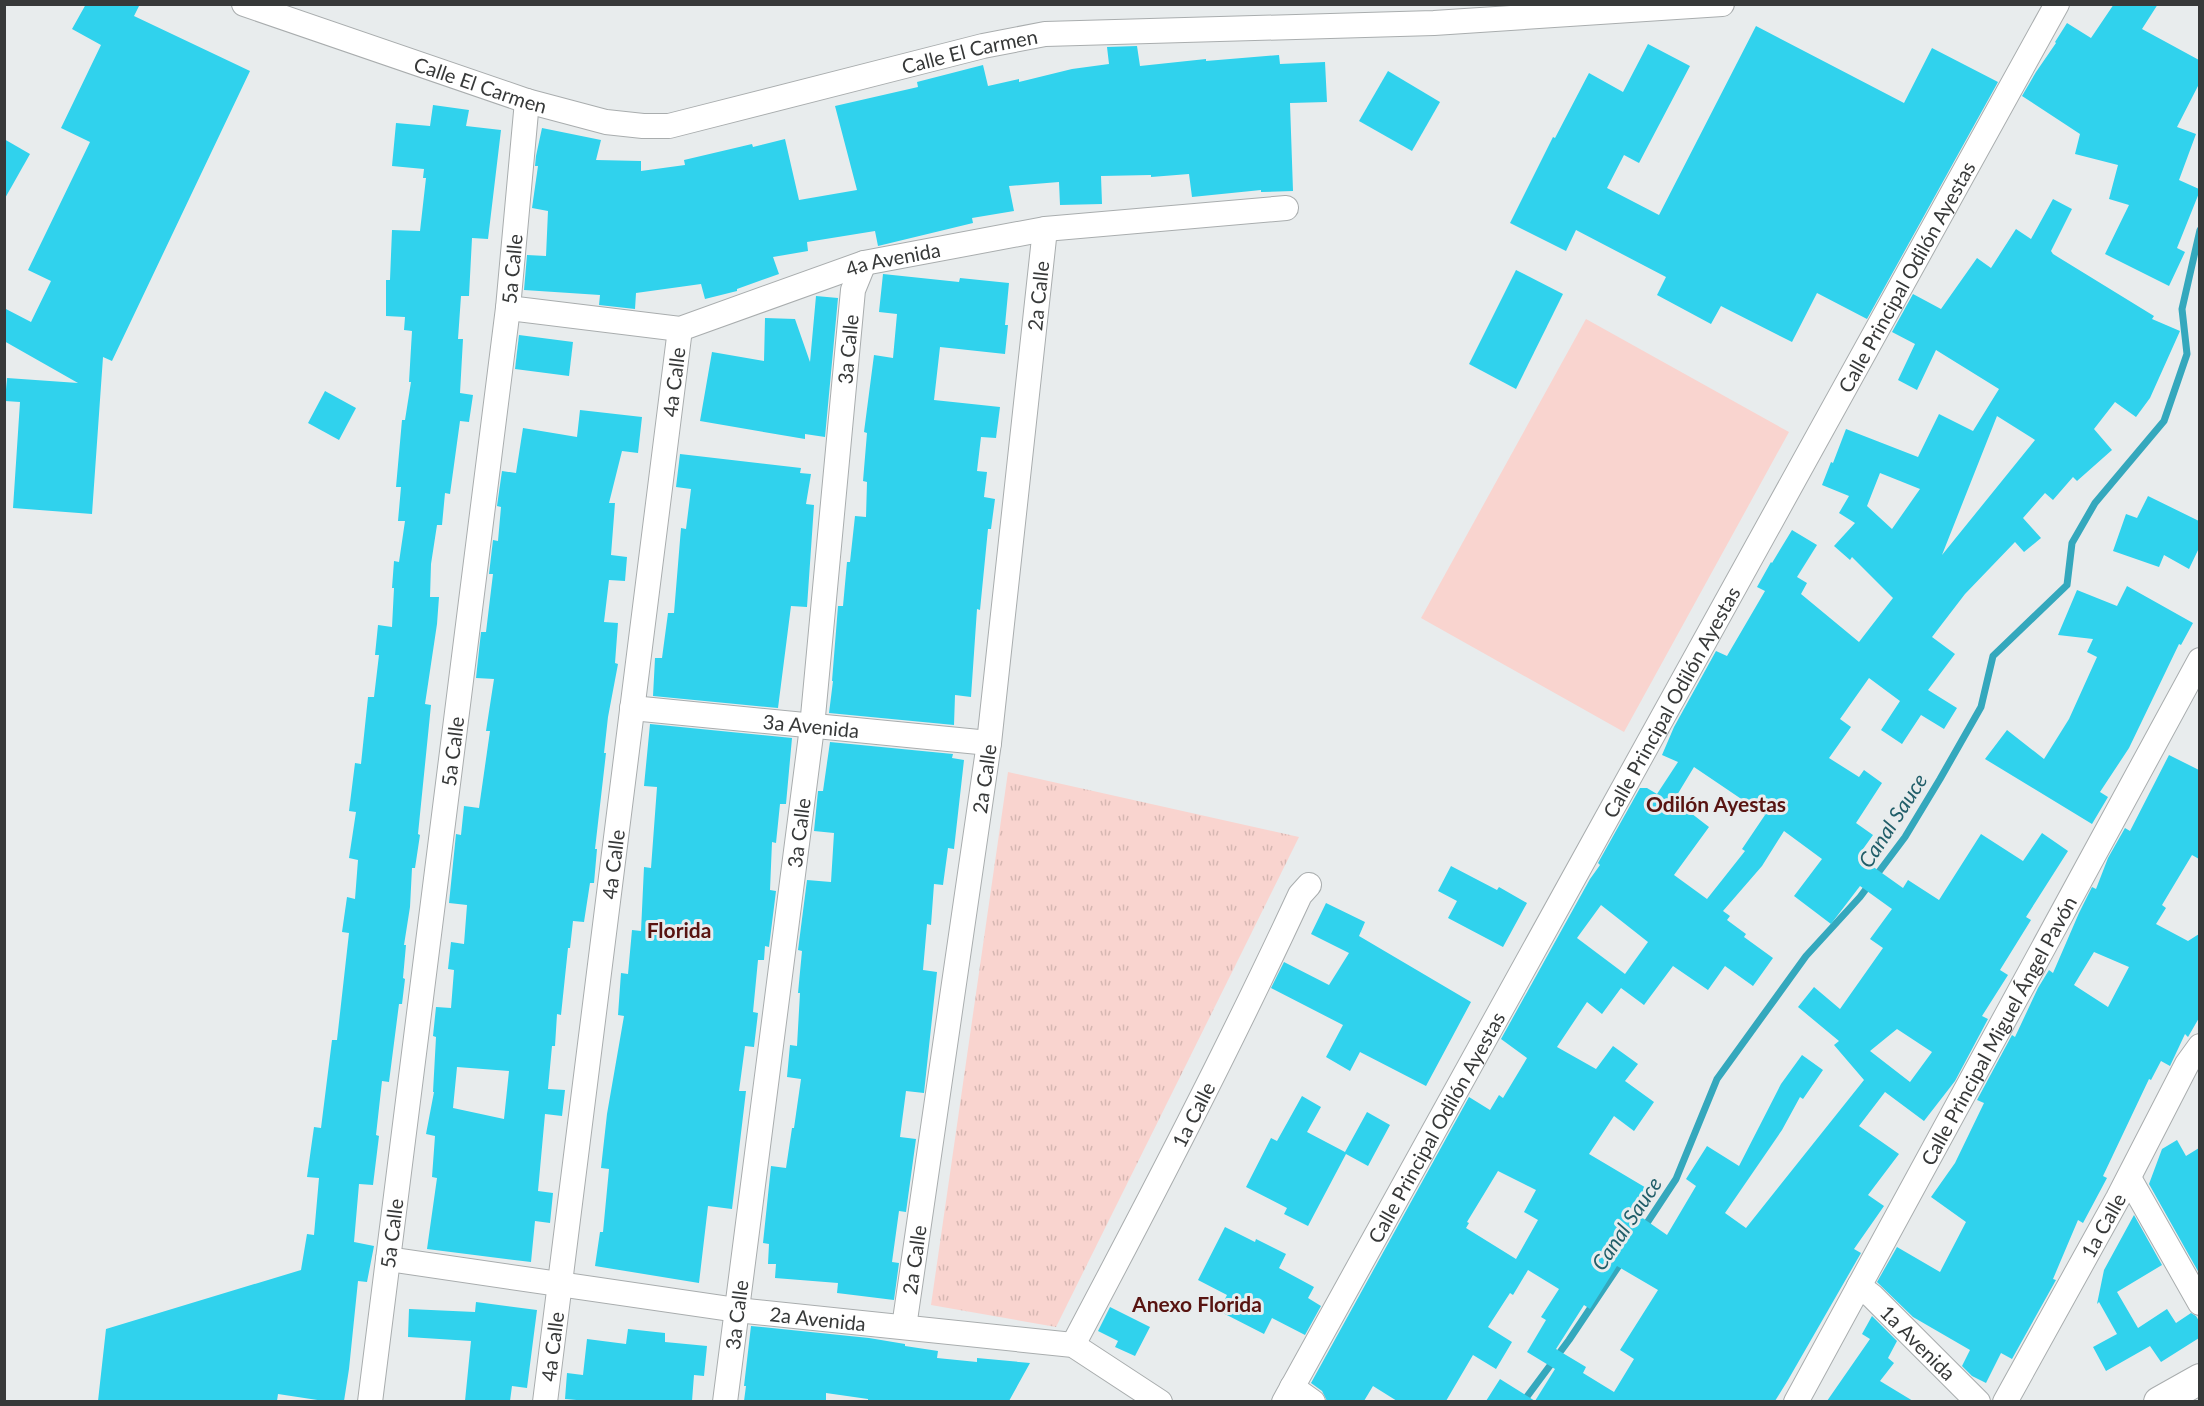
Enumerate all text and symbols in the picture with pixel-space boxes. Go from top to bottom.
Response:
street label: Calle El Carmen [899,24,1039,78]
street label: Calle El Carmen [411,51,550,118]
street label: Calle Principal Odilón Ayestas [1833,157,1980,396]
street label: 5a Calle [496,233,527,305]
street label: 4a Avenida [842,237,942,281]
street label: 2a Calle [1022,260,1053,332]
street label: 3a Calle [832,313,863,385]
street label: 4a Calle [657,346,690,418]
street label: Calle Principal Odilón Ayestas [1597,583,1745,823]
street label: 3a Avenida [762,709,860,742]
street label: 5a Calle [436,715,468,787]
street label: 2a Calle [967,742,1001,815]
water label: Canal Sauce [1852,768,1932,872]
district label: Odilón Ayestas [1646,790,1786,816]
street label: 3a Calle [782,796,815,869]
street label: 4a Calle [596,828,629,900]
street label: Calle Principal Miguel Ángel Pavón [1915,892,2081,1169]
district label: Florida [647,917,711,942]
street label: Calle Principal Odilón Ayestas [1362,1007,1509,1247]
street label: 1a Calle [1167,1078,1220,1151]
water label: Canal Sauce [1586,1172,1666,1274]
street label: 1a Calle [2075,1189,2130,1262]
street label: 5a Calle [375,1197,408,1270]
street label: 2a Calle [897,1223,931,1296]
street label: 3a Calle [720,1278,753,1351]
district label: Anexo Florida [1131,1291,1262,1316]
street label: 1a Avenida [1876,1300,1961,1385]
street label: 2a Avenida [769,1301,867,1335]
street label: 4a Calle [536,1310,568,1383]

